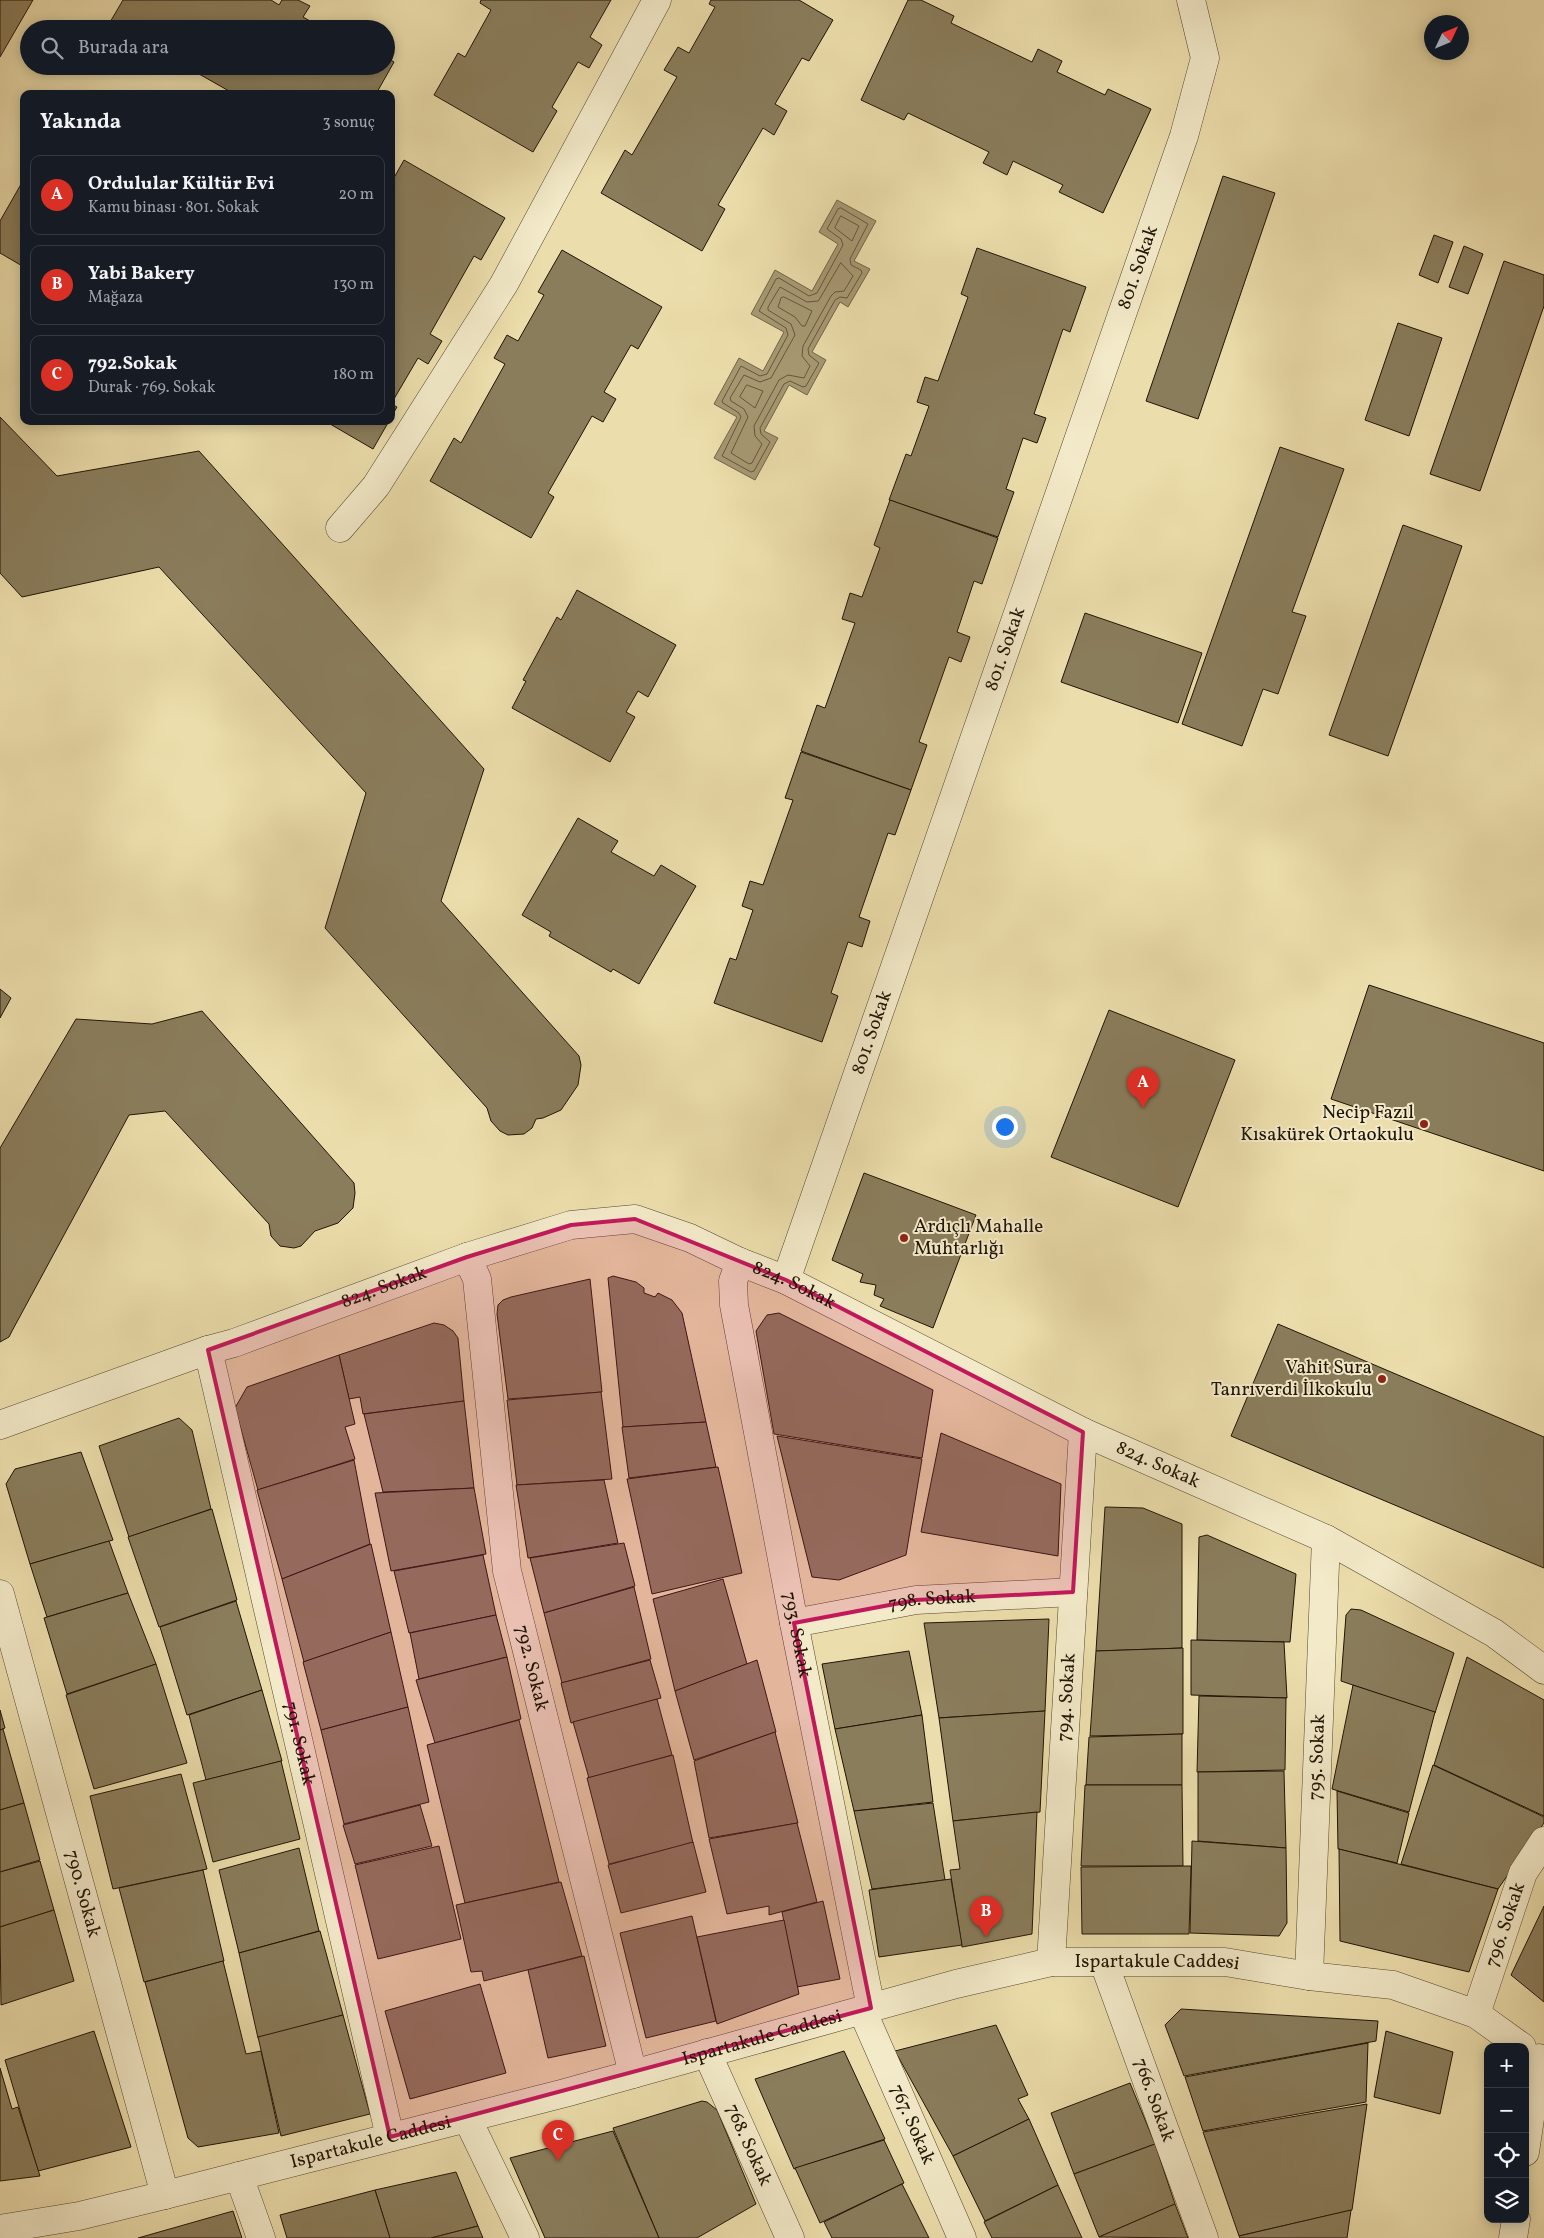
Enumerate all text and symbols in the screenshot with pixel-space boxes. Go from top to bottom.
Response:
north arrow [1424,15,1469,60]
search box [20,20,395,75]
icon: search [38,34,66,62]
text: Burada ara [78,35,169,61]
text: Yakında [40,108,121,137]
text: 3 sonuç [323,112,375,134]
text: Ordulular Kültür Evi [88,171,275,197]
text: A [51,184,63,206]
text: 20 m [339,184,374,206]
text: Kamu binası · 801. Sokak [88,197,259,219]
street label: 801. Sokak [1112,222,1165,313]
text: Yabi Bakery [88,261,195,287]
text: B [52,274,62,296]
text: 130 m [333,274,374,296]
text: Mağaza [88,287,143,309]
text: 792.Sokak [88,351,177,377]
text: C [52,364,62,386]
text: 180 m [333,364,374,386]
text: Durak · 769. Sokak [88,377,215,399]
street label: 801. Sokak [979,604,1032,695]
street label: 801. Sokak [845,987,899,1078]
pin: A [1127,1067,1159,1108]
place label: Necip Fazıl Kısakürek Ortaokulu [1240,1100,1414,1148]
your location [992,1114,1018,1140]
marker: Necip Fazıl Kısakürek Ortaokulu [1418,1118,1430,1130]
place label: Ardıçlı Mahalle Muhtarlığı [914,1214,1043,1262]
marker: Ardıçlı Mahalle Muhtarlığı [898,1232,910,1244]
street label: 824. Sokak [748,1255,840,1316]
street label: 824. Sokak [338,1260,431,1315]
place label: Vahit Sura Tanrıverdi İlkokulu [1211,1355,1372,1403]
marker: Vahit Sura Tanrıverdi İlkokulu [1376,1373,1388,1385]
street label: 824. Sokak [1112,1435,1204,1495]
street label: 798. Sokak [886,1584,976,1618]
street label: 793. Sokak [775,1590,818,1680]
street label: 792. Sokak [508,1622,555,1714]
street label: 794. Sokak [1051,1652,1083,1743]
street label: 791. Sokak [277,1699,321,1788]
street label: 795. Sokak [1303,1713,1332,1801]
street label: 790. Sokak [58,1847,107,1941]
street label: 796. Sokak [1479,1879,1532,1971]
pin: B [970,1896,1002,1937]
street label: Ispartakule Caddesi [1075,1949,1242,1977]
street label: Ispartakule Caddesi [679,2003,845,2073]
map controls [1484,2043,1529,2223]
button: + [1484,2043,1529,2088]
street label: 766. Sokak [1127,2055,1181,2146]
street label: 767. Sokak [883,2080,941,2169]
button: − [1484,2088,1529,2133]
street label: 768. Sokak [719,2100,778,2190]
street label: Ispartakule Caddesi [288,2109,454,2176]
pin: C [542,2120,574,2161]
button: locate [1484,2133,1529,2178]
button: layers [1484,2178,1529,2223]

